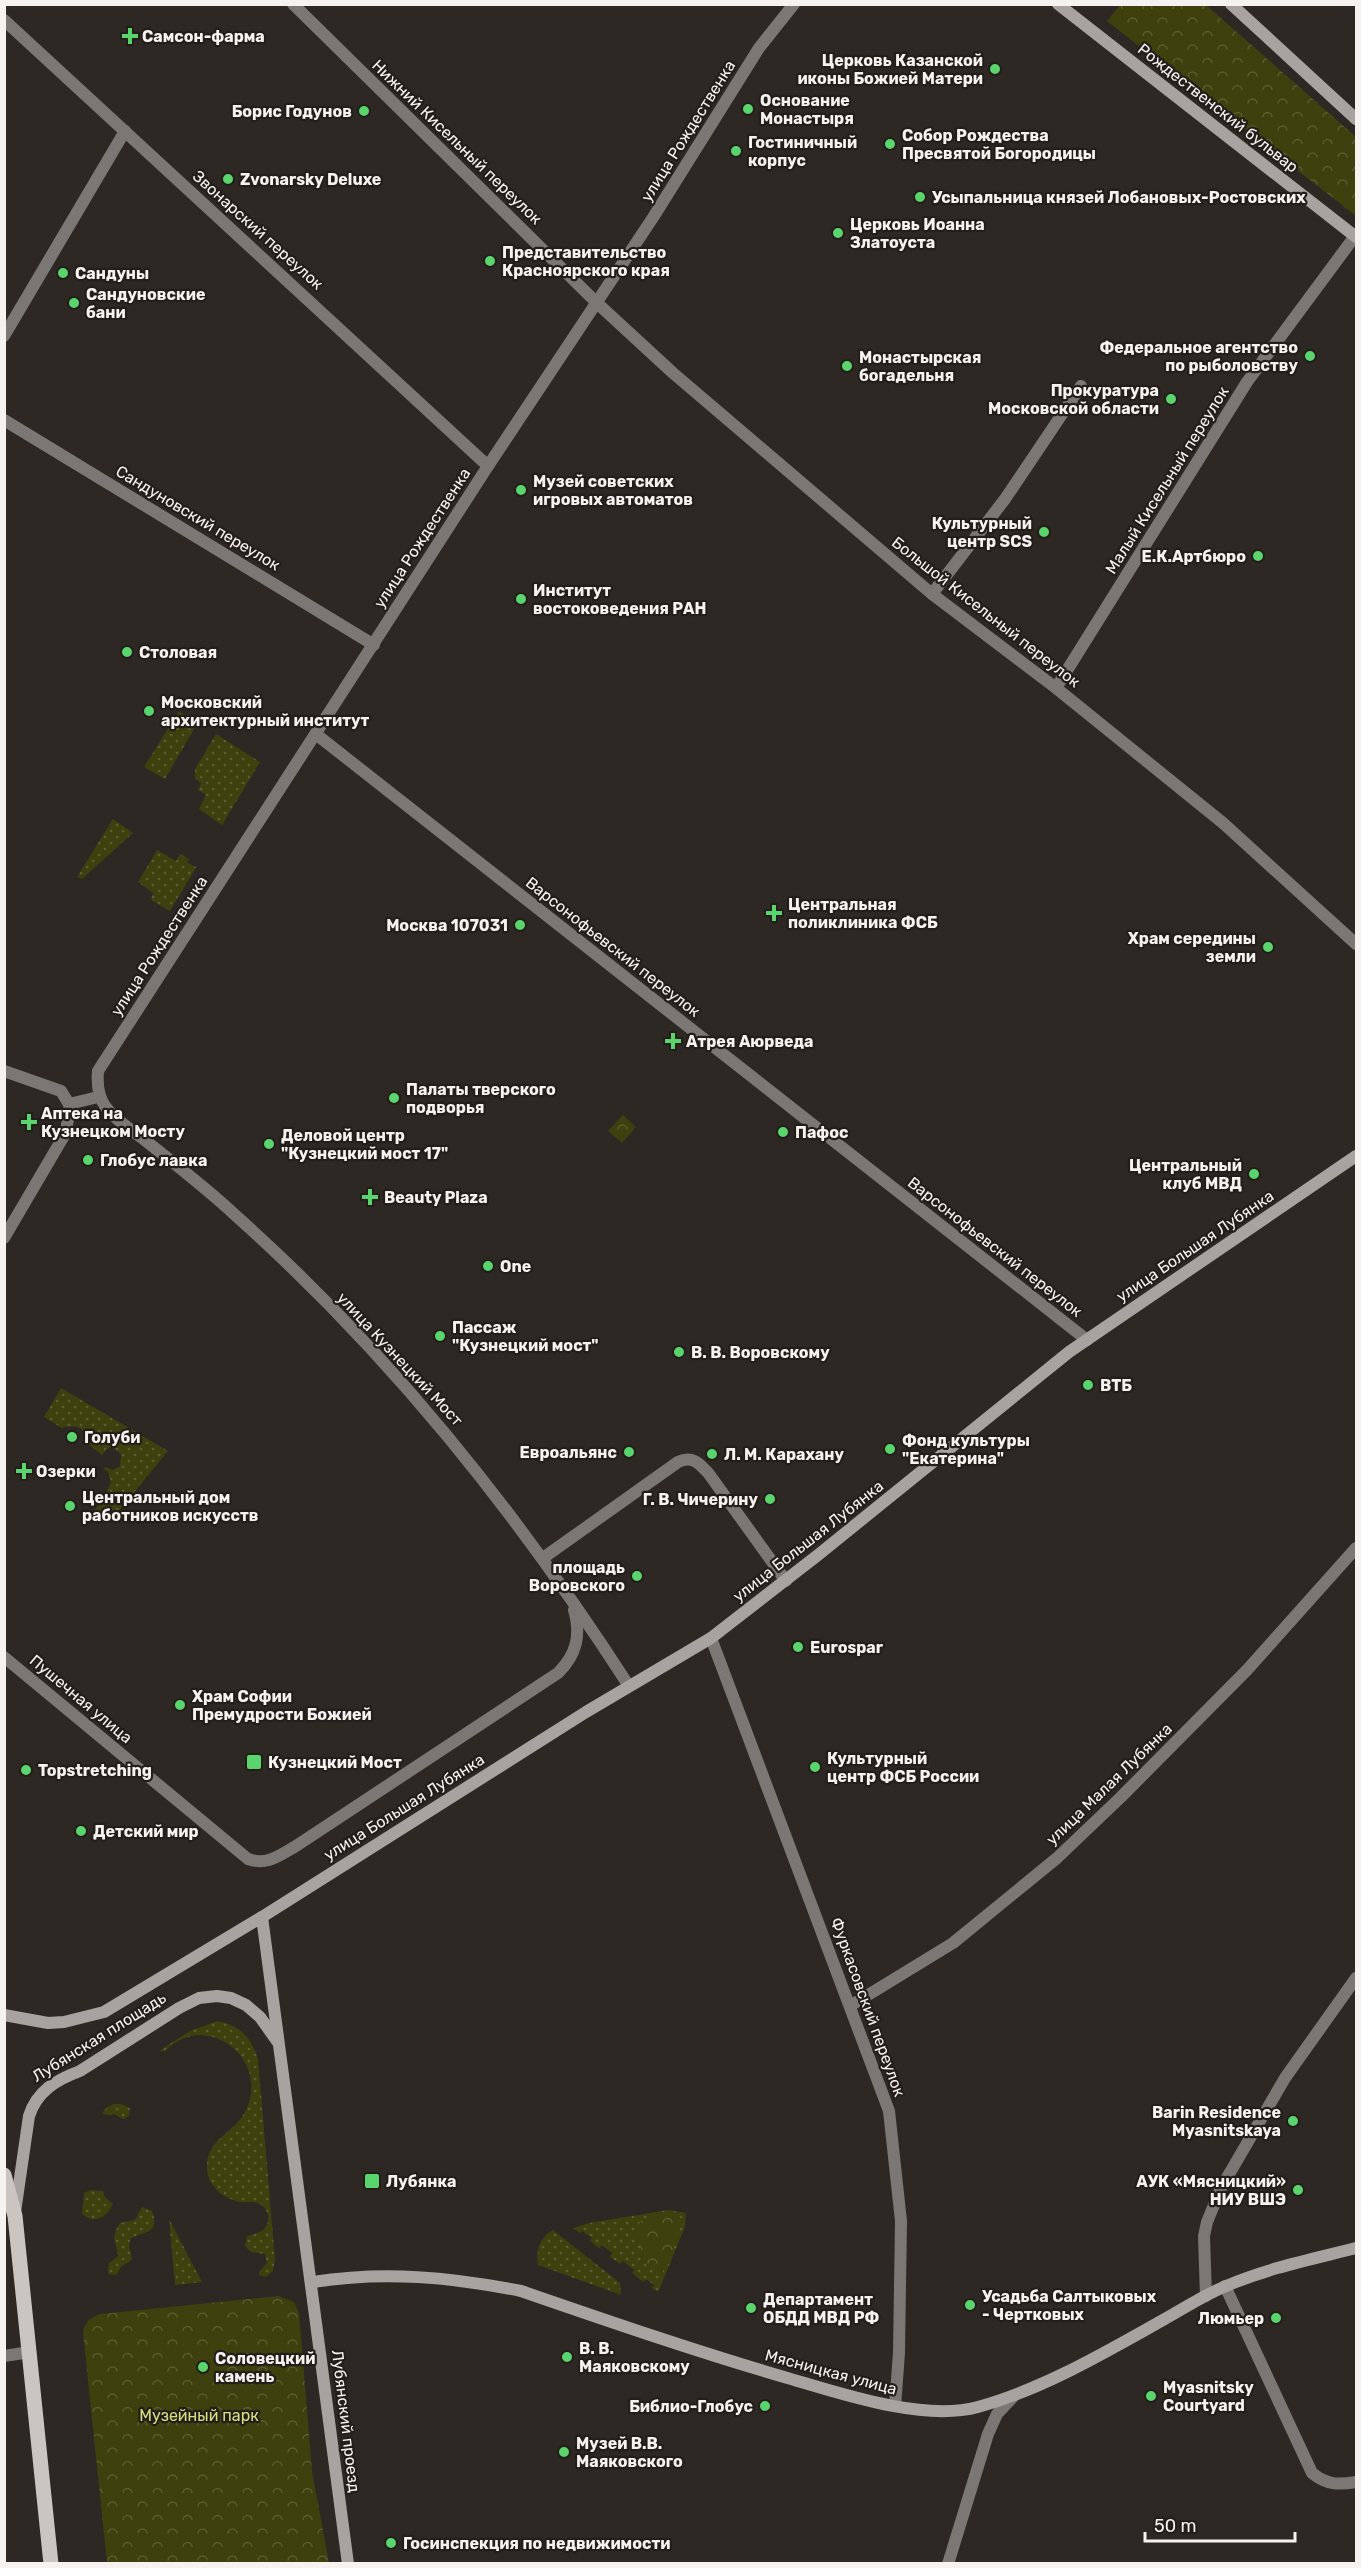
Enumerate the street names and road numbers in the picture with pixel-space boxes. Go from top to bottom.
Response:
street label: Рождественский бульвар [1134,39,1302,177]
street label: Нижний Кисельный переулок [368,56,546,229]
street label: улица Рождественка [637,57,739,205]
street label: Звонарский переулок [189,166,327,294]
street label: Малый Кисельный переулок [1101,382,1233,577]
street label: Сандуновский переулок [112,461,284,575]
street label: улица Рождественка [370,465,474,611]
street label: Большой Кисельный переулок [888,533,1084,692]
street label: улица Рождественка [107,873,211,1019]
street label: Варсонофьевский переулок [522,873,704,1021]
street label: Варсонофьевский переулок [904,1173,1086,1321]
street label: улица Большая Лубянка [1113,1186,1277,1306]
street label: улица Кузнецкий Мост [333,1288,467,1430]
street label: улица Большая Лубянка [729,1476,887,1606]
street label: Пушечная улица [26,1651,136,1747]
street label: улица Малая Лубянка [1042,1719,1176,1849]
street label: улица Большая Лубянка [320,1750,488,1864]
street label: Фуркасовский переулок [827,1915,909,2100]
street label: Лубянская площадь [29,1988,169,2086]
street label: Мясницкая улица [763,2345,899,2399]
street label: Лубянский проезд [328,2349,364,2494]

